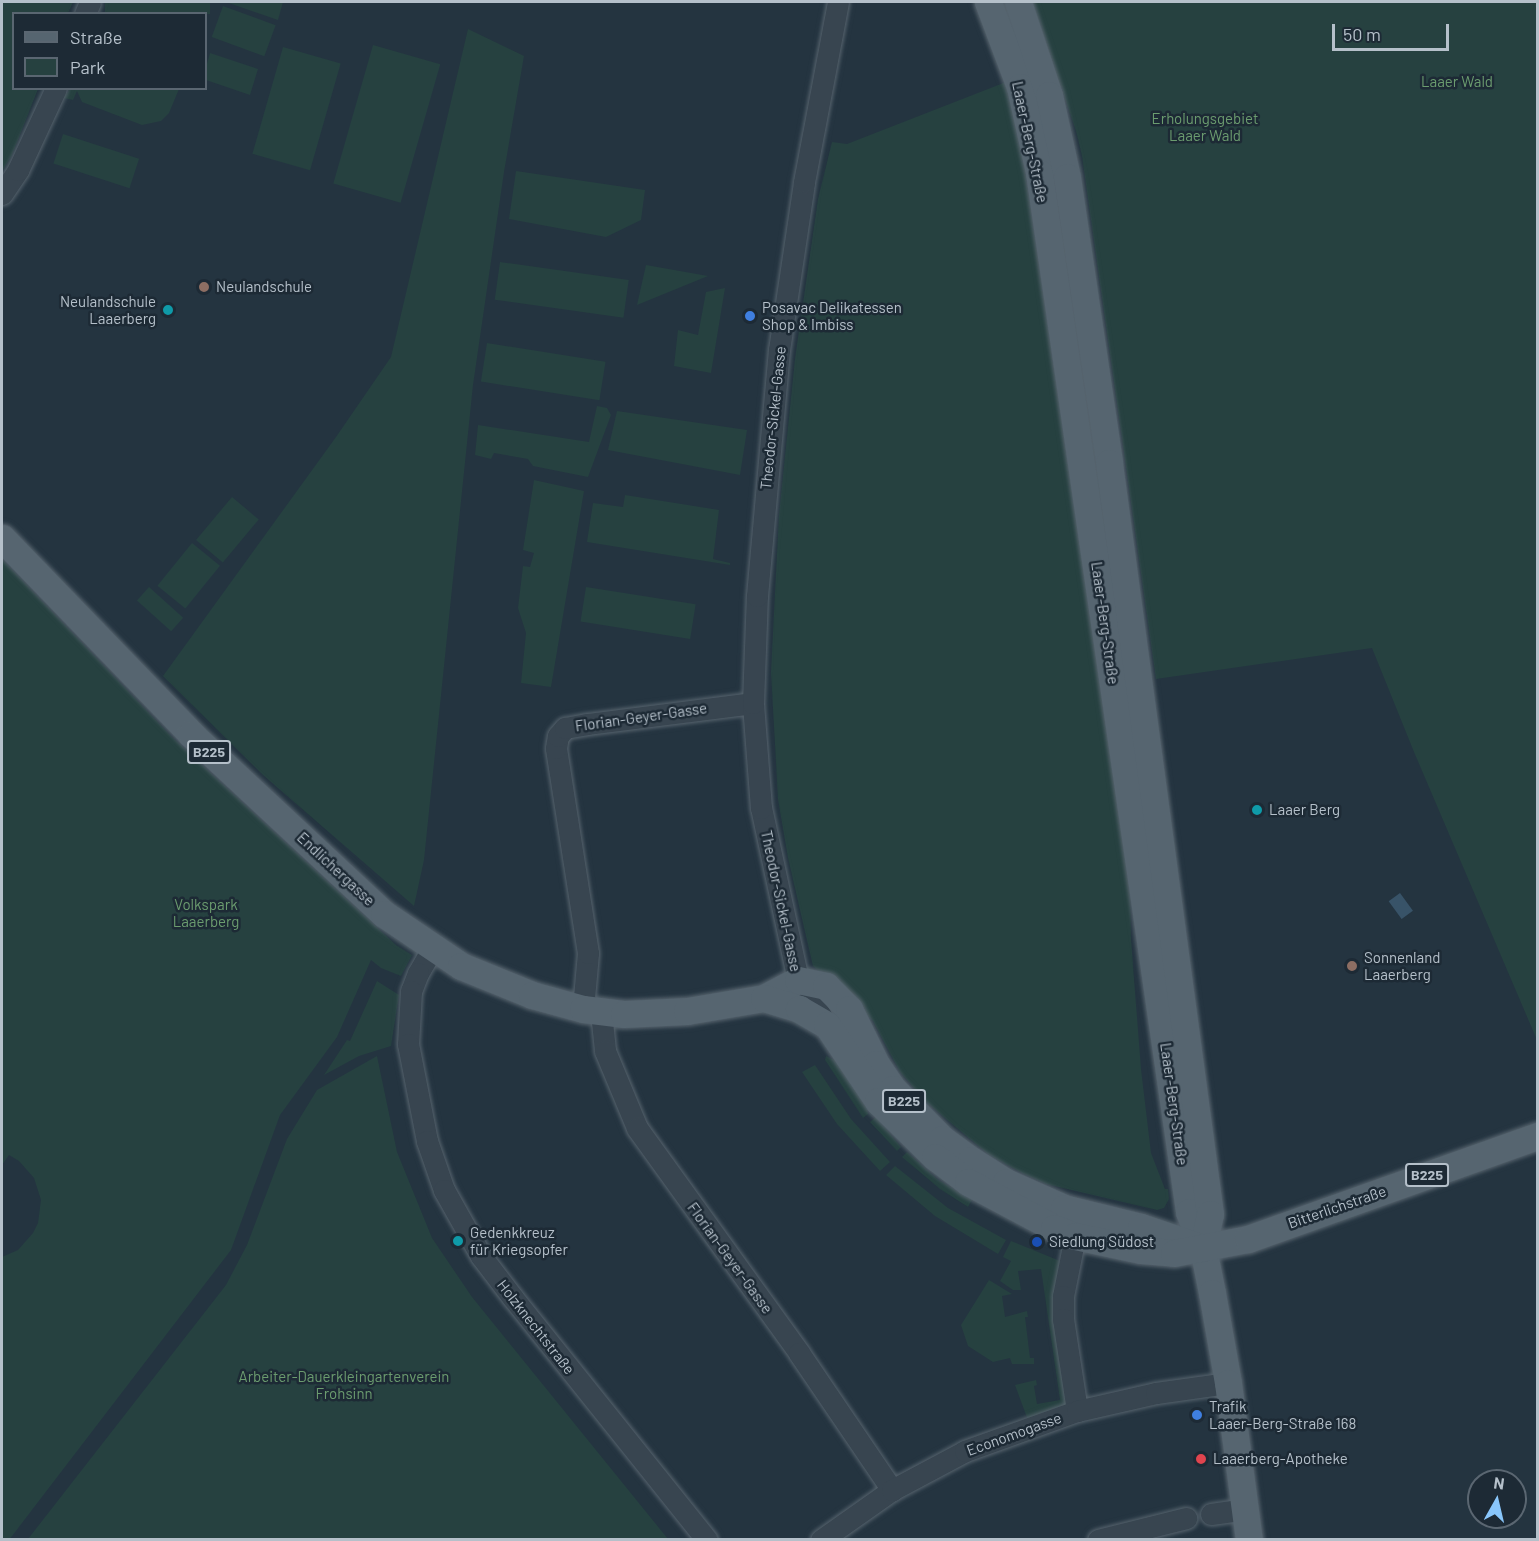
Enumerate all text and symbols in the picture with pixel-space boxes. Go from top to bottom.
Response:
legend [12,12,207,90]
scale bar [1335,12,1452,50]
text: 50 m [1343,23,1381,45]
text: Straße [70,26,122,48]
text: Park [70,56,105,78]
park label: Laaer Wald [1421,73,1493,91]
street label: Laaer-Berg-Straße [1008,80,1052,204]
park label: Erholungsgebiet Laaer Wald [1152,109,1258,144]
place label: Neulandschule [216,278,312,296]
marker: Neulandschule [197,280,211,294]
place label: Neulandschule Laaerberg [60,292,156,327]
place label: Posavac Delikatessen Shop & Imbiss [762,298,902,333]
marker: Neulandschule Laaerberg [161,303,175,317]
marker: Posavac Delikatessen Shop & Imbiss [743,309,757,323]
street label: Theodor-Sickel-Gasse [757,345,789,491]
street label: Laaer-Berg-Straße [1087,561,1123,685]
street label: Florian-Geyer-Gasse [574,699,708,735]
road number: B225 [186,741,232,763]
place label: Laaer Berg [1269,801,1340,819]
marker: Laaer Berg [1250,803,1264,817]
street label: Endlichergasse [293,829,379,909]
street label: Theodor-Sickel-Gasse [757,829,805,973]
park label: Volkspark Laaerberg [173,895,239,930]
place label: Sonnenland Laaerberg [1364,948,1440,983]
marker: Sonnenland Laaerberg [1345,959,1359,973]
street label: Laaer-Berg-Straße [1156,1042,1192,1166]
road number: B225 [882,1090,926,1112]
road number: B225 [1404,1164,1450,1186]
street label: Bitterlichstraße [1286,1182,1388,1232]
street label: Florian-Geyer-Gasse [684,1199,776,1317]
place label: Gedenkkreuz für Kriegsopfer [470,1223,568,1258]
place label: Siedlung Südost [1049,1233,1154,1251]
marker: Gedenkkreuz für Kriegsopfer [451,1234,465,1248]
marker: Siedlung Südost [1030,1235,1044,1249]
street label: Holzknechtstraße [493,1276,579,1378]
park label: Arbeiter-Dauerkleingartenverein Frohsinn [239,1367,449,1402]
place label: Trafik Laaer-Berg-Straße 168 [1209,1397,1356,1432]
marker: Trafik Laaer-Berg-Straße 168 [1190,1408,1204,1422]
street label: Economogasse [964,1409,1064,1459]
place label: Laaerberg-Apotheke [1213,1450,1348,1468]
marker: Laaerberg-Apotheke [1194,1452,1208,1466]
north arrow [1467,1469,1527,1529]
text: N [1493,1473,1506,1493]

